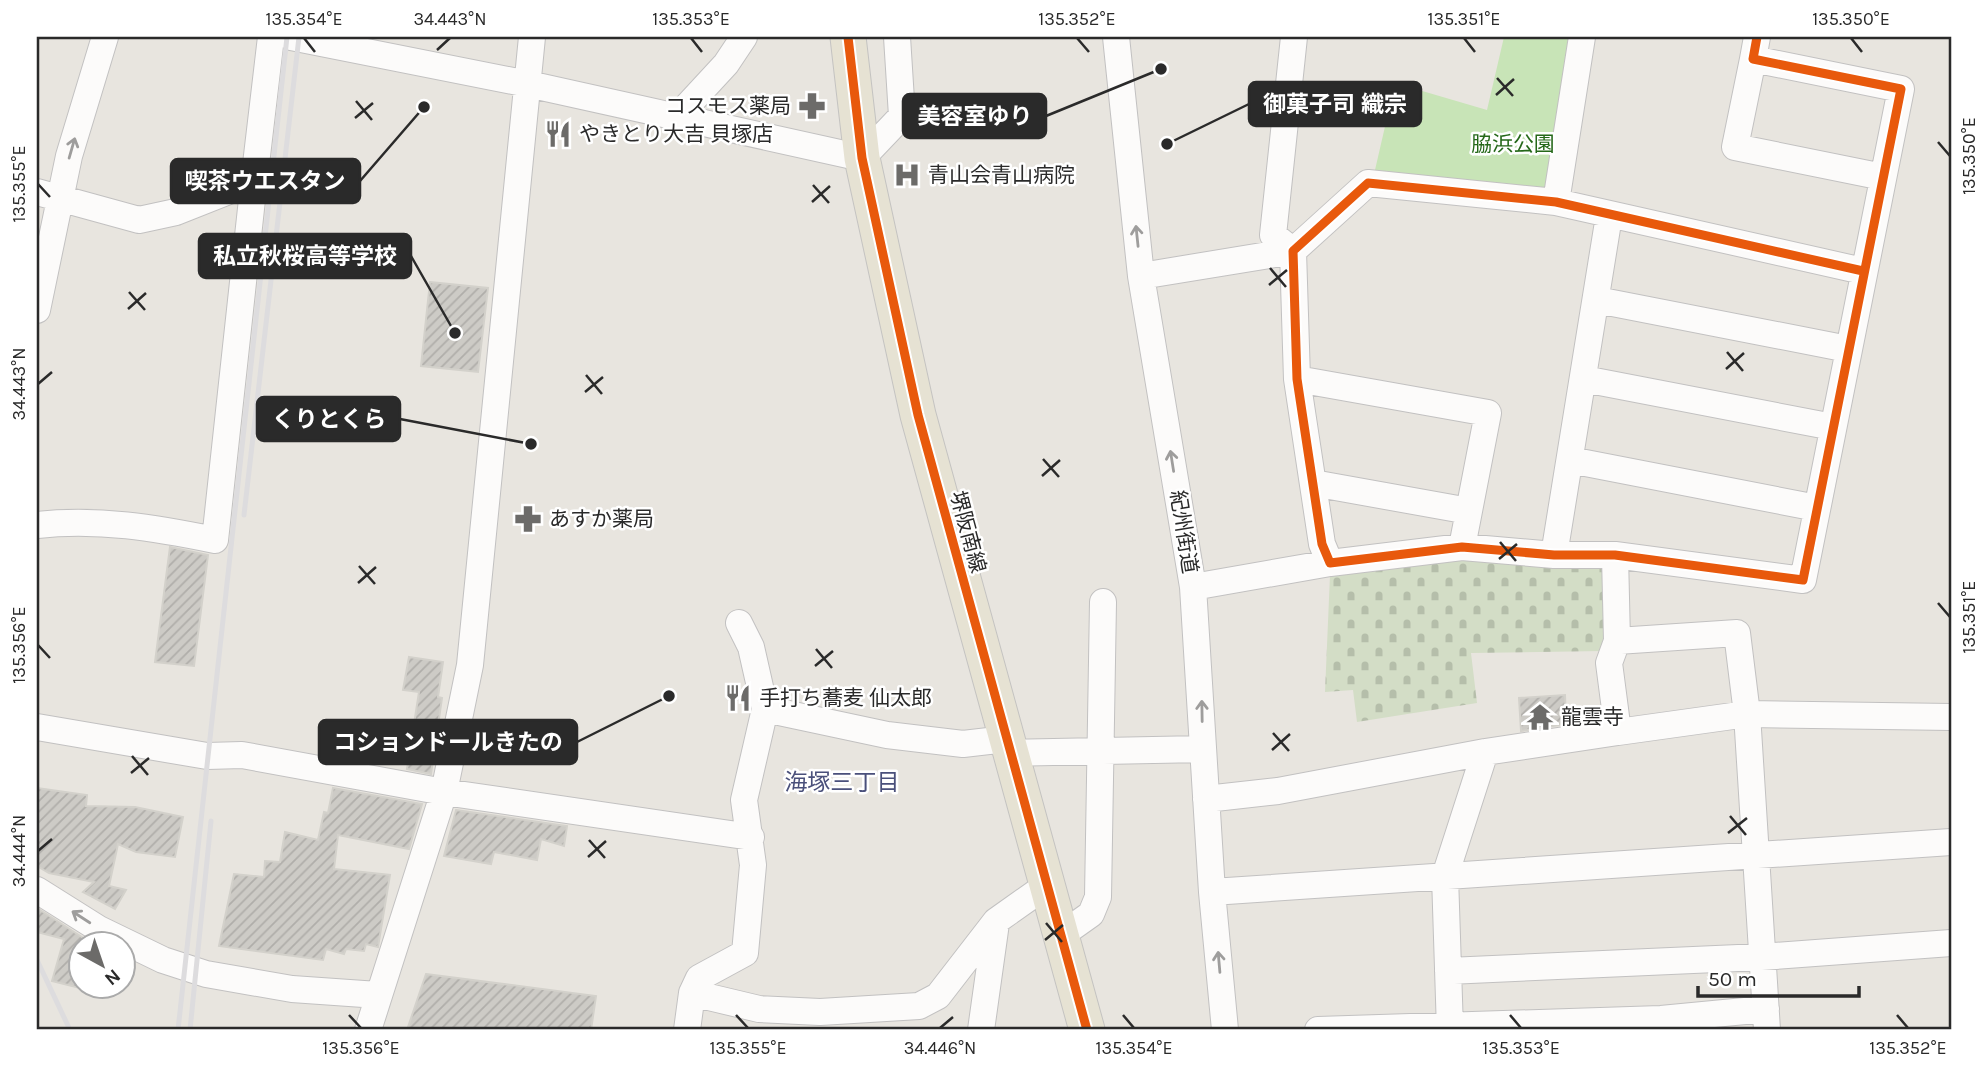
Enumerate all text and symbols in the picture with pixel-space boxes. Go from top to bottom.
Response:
text: 135.354°E [265,8,343,30]
text: 34.443°N [413,8,487,30]
text: 135.353°E [652,8,730,30]
text: 135.352°E [1038,8,1116,30]
text: 135.351°E [1428,8,1500,30]
text: 135.350°E [1812,8,1890,30]
callout: 御菓子司 織宗 [1249,82,1421,126]
pharmacy icon: コスモス薬局 [797,91,827,121]
text: 御菓子司 織宗 [1263,91,1407,118]
place label: コスモス薬局 [665,94,791,118]
callout: 美容室ゆり [903,94,1046,138]
text: 美容室ゆり [918,103,1033,130]
text: 135.350°E [1958,117,1980,195]
restaurant icon: やきとり大吉 貝塚店 [543,119,573,149]
place label: やきとり大吉 貝塚店 [579,122,773,146]
park label: 脇浜公園 [1471,132,1555,156]
one-way arrow [66,137,79,159]
text: 135.355°E [8,145,30,223]
callout: 喫茶ウエスタン [171,159,360,203]
hospital icon: 青山会青山病院 [892,160,922,190]
place label: 青山会青山病院 [928,163,1075,187]
text: 喫茶ウエスタン [185,168,346,195]
one-way arrow [1130,225,1143,248]
callout: 私立秋桜高等学校 [199,234,411,278]
text: 私立秋桜高等学校 [213,243,397,270]
text: 34.443°N [8,347,30,421]
callout: くりとくら [257,397,400,441]
text: くりとくら [272,406,386,433]
one-way arrow [1165,450,1178,473]
street label: 堺阪南線 [946,488,990,576]
street label: 紀州街道 [1166,489,1202,575]
pharmacy icon: あすか薬局 [513,504,543,534]
place label: あすか薬局 [549,507,654,531]
text: 135.351°E [1958,581,1980,653]
text: 135.356°E [8,606,30,684]
restaurant icon: 手打ち蕎麦 仙太郎 [723,683,753,713]
place label: 手打ち蕎麦 仙太郎 [759,686,932,710]
one-way arrow [1196,700,1209,723]
temple icon: 龍雲寺 [1525,702,1555,732]
place label: 龍雲寺 [1561,705,1624,729]
callout: コションドールきたの [319,720,577,764]
text: コションドールきたの [333,729,563,756]
district label: 海塚三丁目 [785,769,900,796]
text: 34.444°N [8,815,30,887]
one-way arrow [72,909,91,924]
north arrow [66,930,136,1000]
one-way arrow [1212,951,1225,974]
scale bar [1698,955,1858,999]
text: N [100,964,125,990]
text: 50 m [1708,967,1757,991]
text: 135.356°E [322,1037,400,1059]
text: 135.355°E [709,1037,787,1059]
text: 34.446°N [904,1037,976,1059]
text: 135.354°E [1095,1037,1173,1059]
text: 135.353°E [1482,1037,1560,1059]
text: 135.352°E [1869,1037,1947,1059]

